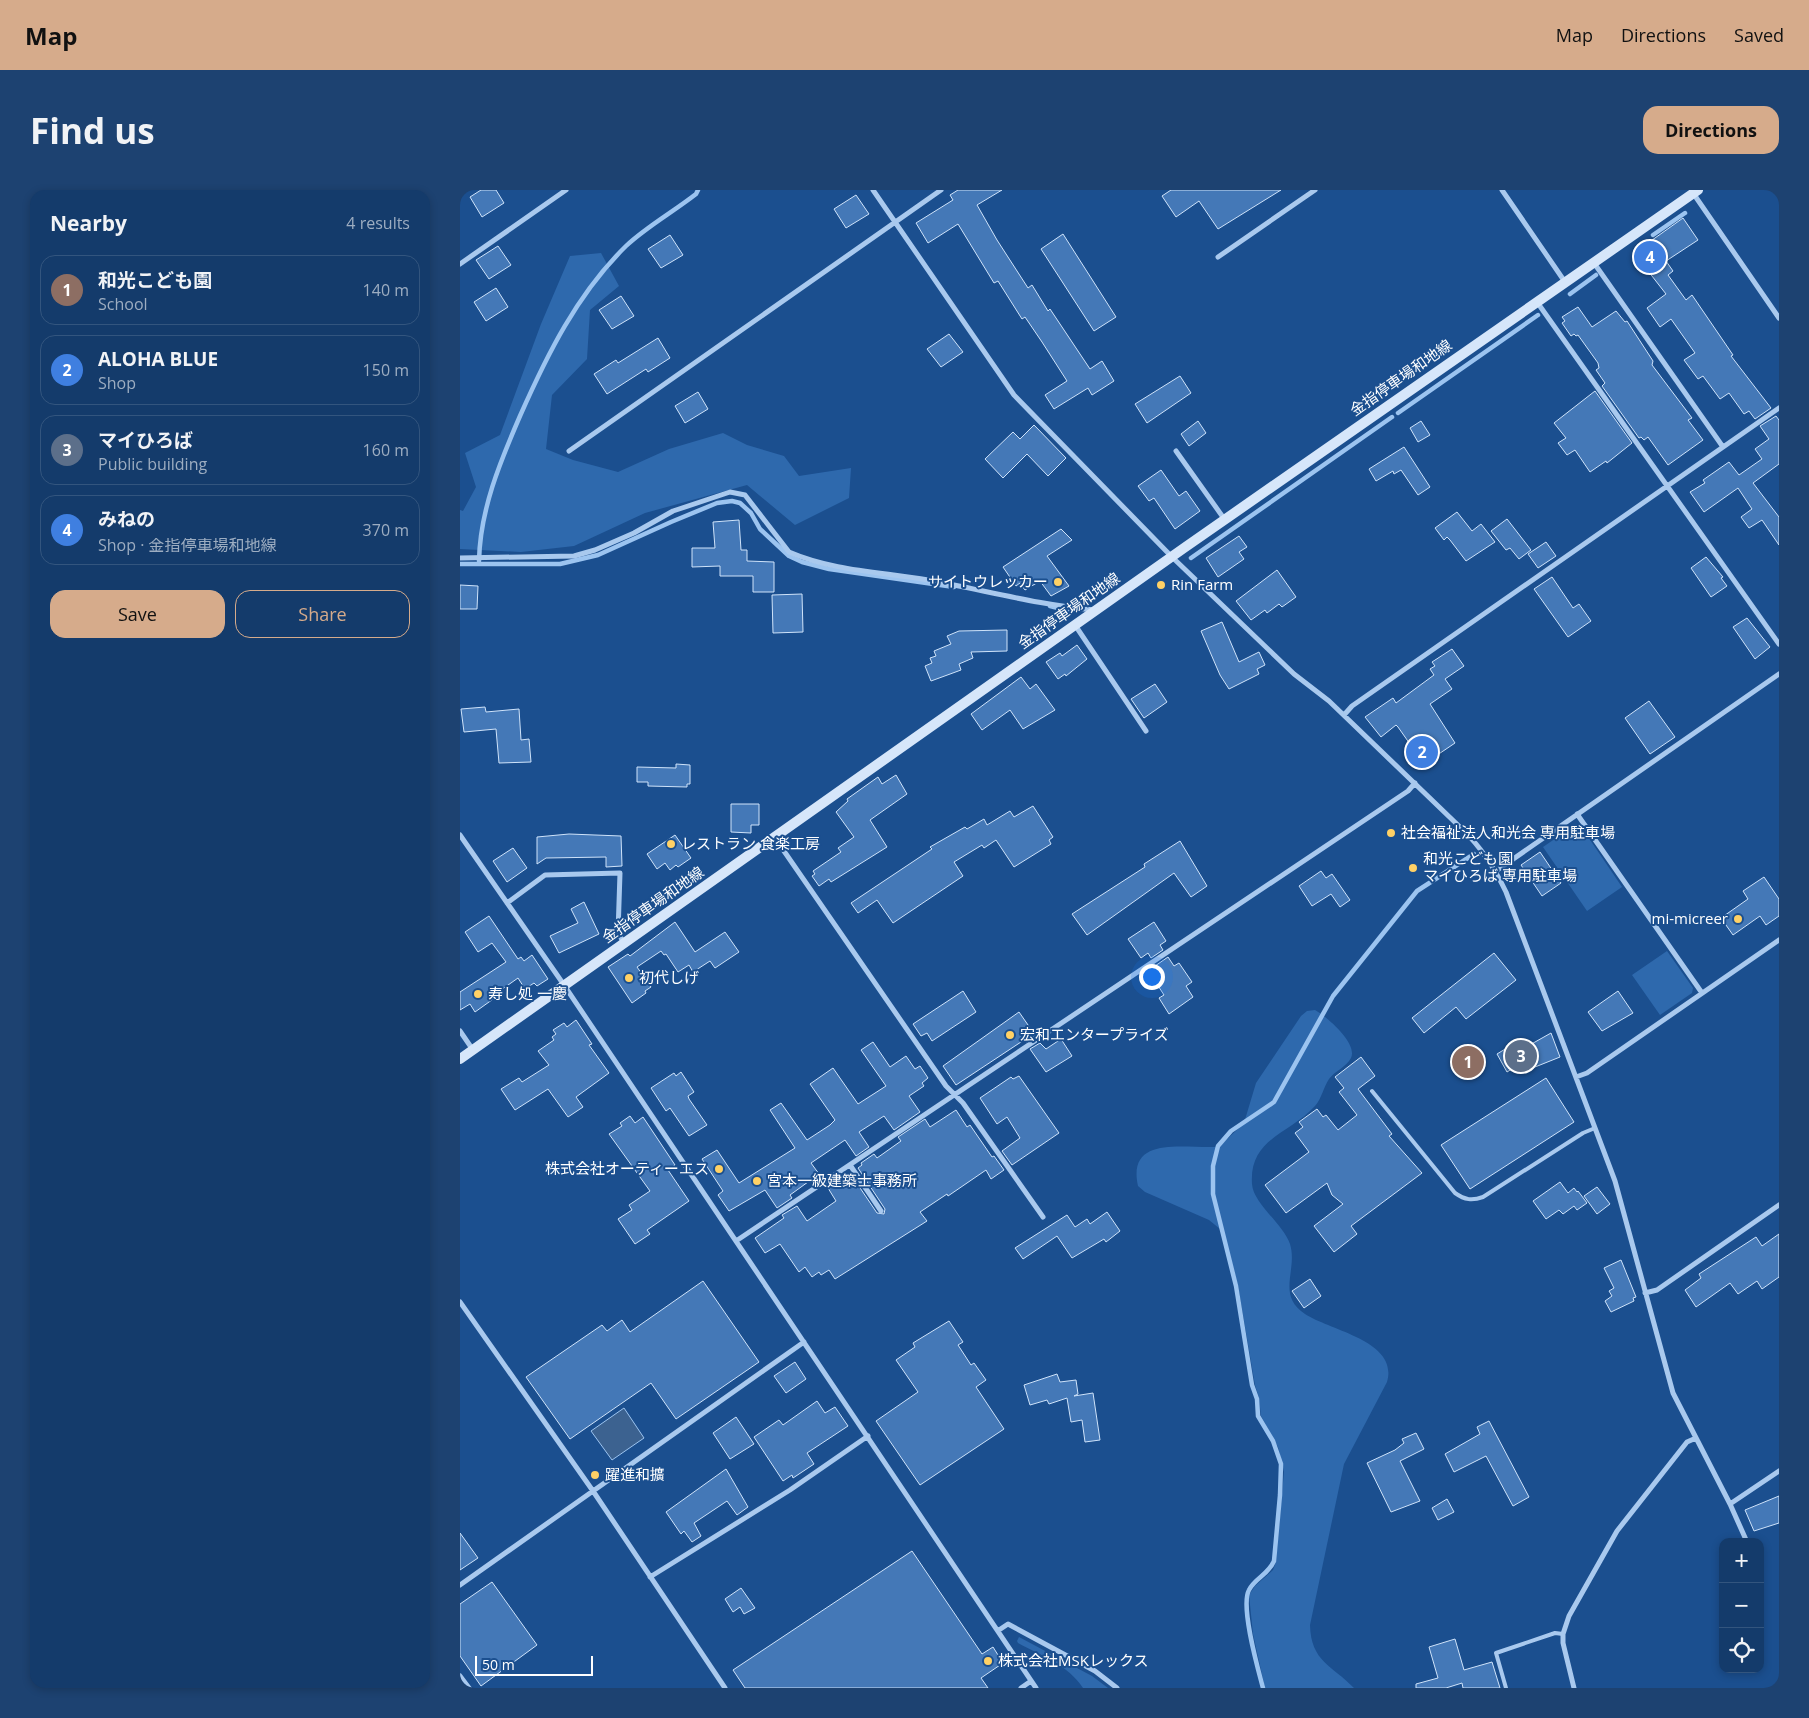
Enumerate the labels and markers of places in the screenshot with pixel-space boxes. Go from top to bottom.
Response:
pin: 4 [1634,238,1666,276]
place label: サイトウレッカー [928,571,1048,591]
place label: Rin Farm [1171,574,1233,594]
marker: サイトウレッカー [1052,576,1064,588]
marker: Rin Farm [1155,579,1167,591]
pin: 2 [1406,733,1438,771]
place label: 社会福祉法人和光会 専用駐車場 [1401,822,1615,842]
marker: 社会福祉法人和光会 専用駐車場 [1385,827,1397,839]
place label: レストラン 食楽工房 [681,833,820,853]
marker: レストラン 食楽工房 [665,838,677,850]
place label: 和光こども園 マイひろば 専用駐車場 [1423,848,1577,885]
marker: 和光こども園 マイひろば 専用駐車場 [1407,862,1419,874]
place label: mi-micreer [1652,908,1728,928]
marker: mi-micreer [1732,913,1744,925]
place label: 初代しげ [639,967,699,987]
marker: 初代しげ [623,972,635,984]
place label: 寿し処 一慶 [488,983,567,1003]
marker: 寿し処 一慶 [472,988,484,1000]
place label: 宏和エンタープライズ [1020,1024,1169,1044]
marker: 宏和エンタープライズ [1004,1029,1016,1041]
pin: 3 [1505,1037,1537,1075]
pin: 1 [1452,1043,1484,1081]
place label: 株式会社オーティーエス [545,1158,709,1178]
marker: 株式会社オーティーエス [713,1163,725,1175]
place label: 宮本一級建築士事務所 [767,1170,917,1190]
marker: 宮本一級建築士事務所 [751,1175,763,1187]
place label: 躍進和擴 [605,1464,665,1484]
marker: 躍進和擴 [589,1469,601,1481]
place label: 株式会社MSKレックス [998,1650,1148,1670]
marker: 株式会社MSKレックス [982,1655,994,1667]

